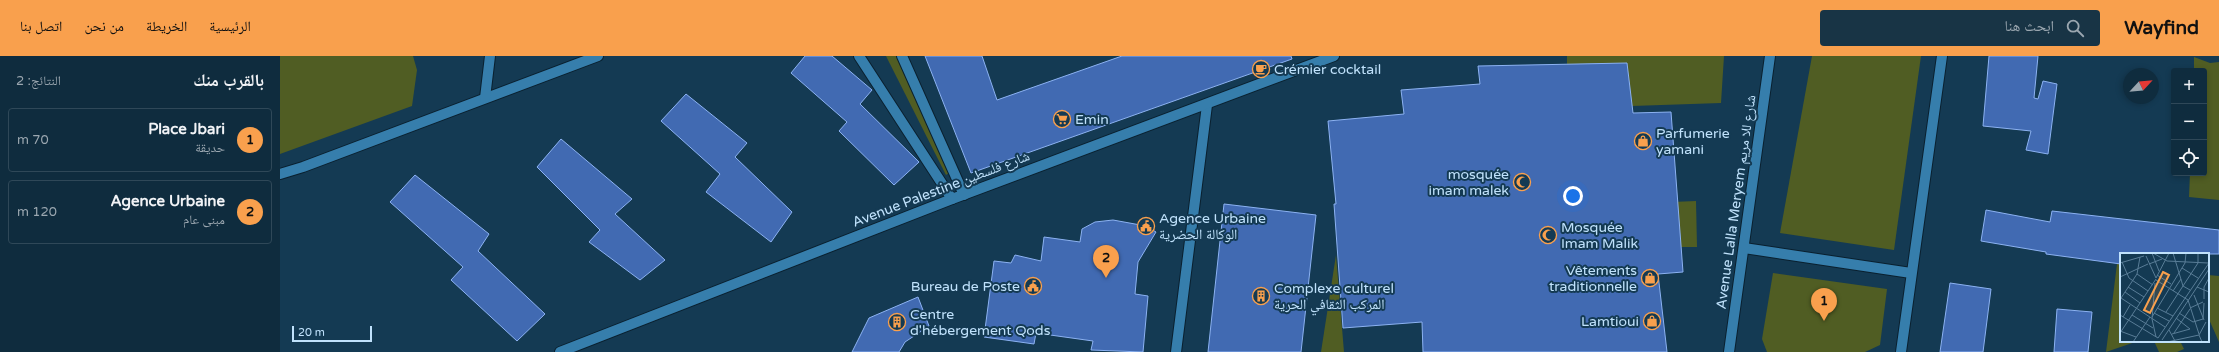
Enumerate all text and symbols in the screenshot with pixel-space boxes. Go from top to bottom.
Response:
search box [1820,10,2100,46]
text: ابحث هنا [2005,17,2054,35]
icon: search [2064,17,2086,39]
text: Wayfind [2124,17,2199,39]
text: اتصل بنا [20,18,62,35]
text: من نحن [84,18,124,35]
text: الخريطة [146,18,187,35]
text: الرئيسية [209,18,251,35]
cafe icon: Crémier cocktail [1251,59,1271,79]
place label: Crémier cocktail [1274,61,1381,78]
north arrow [2123,68,2159,104]
map controls [2171,68,2207,176]
button: + [2171,68,2207,104]
text: بالقرب منك [193,70,264,91]
text: النتائج: 2 [16,73,61,89]
street label: Avenue Lalla Meryem شارع للا مريم [1713,94,1760,310]
button: − [2171,104,2207,140]
supermarket icon: Emin [1052,109,1072,129]
place label: Emin [1075,111,1109,128]
text: Place Jbari [148,120,225,138]
place label: Parfumerie yamani [1656,125,1730,158]
shop icon: Parfumerie yamani [1633,131,1653,151]
text: 70 m [17,132,49,148]
text: 1 [246,132,254,148]
text: حديقة [195,140,225,156]
button: locate [2171,140,2207,176]
street label: Avenue Palestine شارع فلسطين [850,147,1032,232]
place label: mosquée imam malek [1429,166,1509,199]
mosque icon: mosquée imam malek [1512,172,1532,192]
your location [1563,186,1583,206]
text: Agence Urbaine [110,192,225,210]
text: 120 m [17,204,57,220]
text: 2 [246,204,254,220]
place label: Agence Urbaine الوكالة الحضرية [1159,210,1266,243]
text: مبنى عام [183,212,225,228]
public building icon: Agence Urbaine الوكالة الحضرية [1136,216,1156,236]
place label: Mosquée Imam Malik [1561,219,1638,252]
mosque icon: Mosquée Imam Malik [1538,225,1558,245]
pin: 2 [1093,245,1119,278]
inset map [2120,253,2209,342]
place label: Vêtements traditionnelle [1549,262,1637,295]
shop icon: Vêtements traditionnelle [1640,268,1660,288]
public building icon: Bureau de Poste [1023,276,1043,296]
place label: Bureau de Poste [911,278,1020,295]
place label: Complexe culturel المركب الثقافي الحرية [1274,280,1394,315]
building icon: Complexe culturel المركب الثقافي الحرية [1251,286,1271,306]
pin: 1 [1811,288,1837,321]
place label: Centre d'hébergement Qods [910,306,1051,339]
shop icon: Lamtioui [1642,311,1662,331]
building icon: Centre d'hébergement Qods [887,312,907,332]
place label: Lamtioui [1581,313,1639,330]
scale bar [292,324,372,343]
text: 20 m [298,326,325,339]

